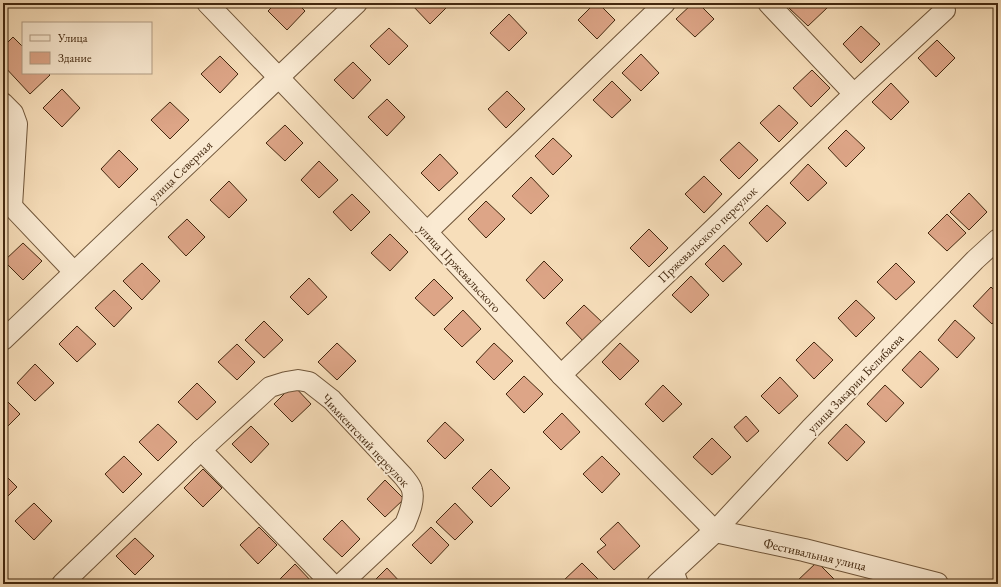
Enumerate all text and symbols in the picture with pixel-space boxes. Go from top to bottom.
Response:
legend [22,22,152,74]
text: Улица [57,30,88,46]
text: Здание [58,50,92,66]
street label: улица Северная [145,137,216,206]
street label: Пржевальского переулок [654,182,761,286]
street label: улица Пржевальского [414,221,505,316]
street label: улица Закарии Белибаева [803,329,908,437]
street label: Чимкентский переулок [318,390,414,491]
street label: Фестивальная улица [762,534,869,575]

